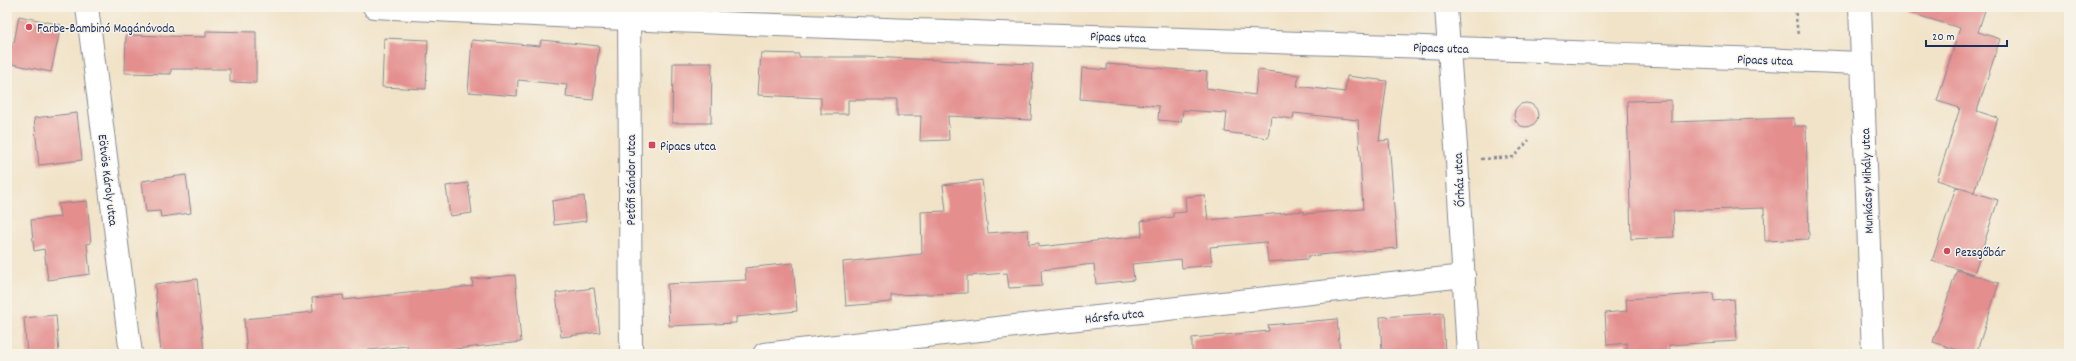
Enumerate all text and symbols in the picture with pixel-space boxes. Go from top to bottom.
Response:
place label: Farbe-Bambinó Magánóvoda [37,20,175,39]
marker: Farbe-Bambinó Magánóvoda [24,22,34,32]
scale bar [1926,22,2007,48]
street label: Pipacs utca [1090,28,1147,49]
text: 20 m [1932,29,1955,46]
street label: Pipacs utca [1413,39,1470,60]
street label: Pipacs utca [1737,51,1794,72]
street label: Munkácsy Mihály utca [1857,127,1880,234]
street label: Eötvös Károly utca [91,133,122,228]
street label: Petőfi Sándor utca [623,134,642,225]
place label: Pipacs utca [660,138,717,157]
marker: Pipacs utca [647,140,657,150]
street label: Őrház utca [1450,152,1471,207]
place label: Pezsgőbár [1955,244,2006,263]
marker: Pezsgőbár [1942,246,1952,256]
street label: Hársfa utca [1084,305,1145,330]

